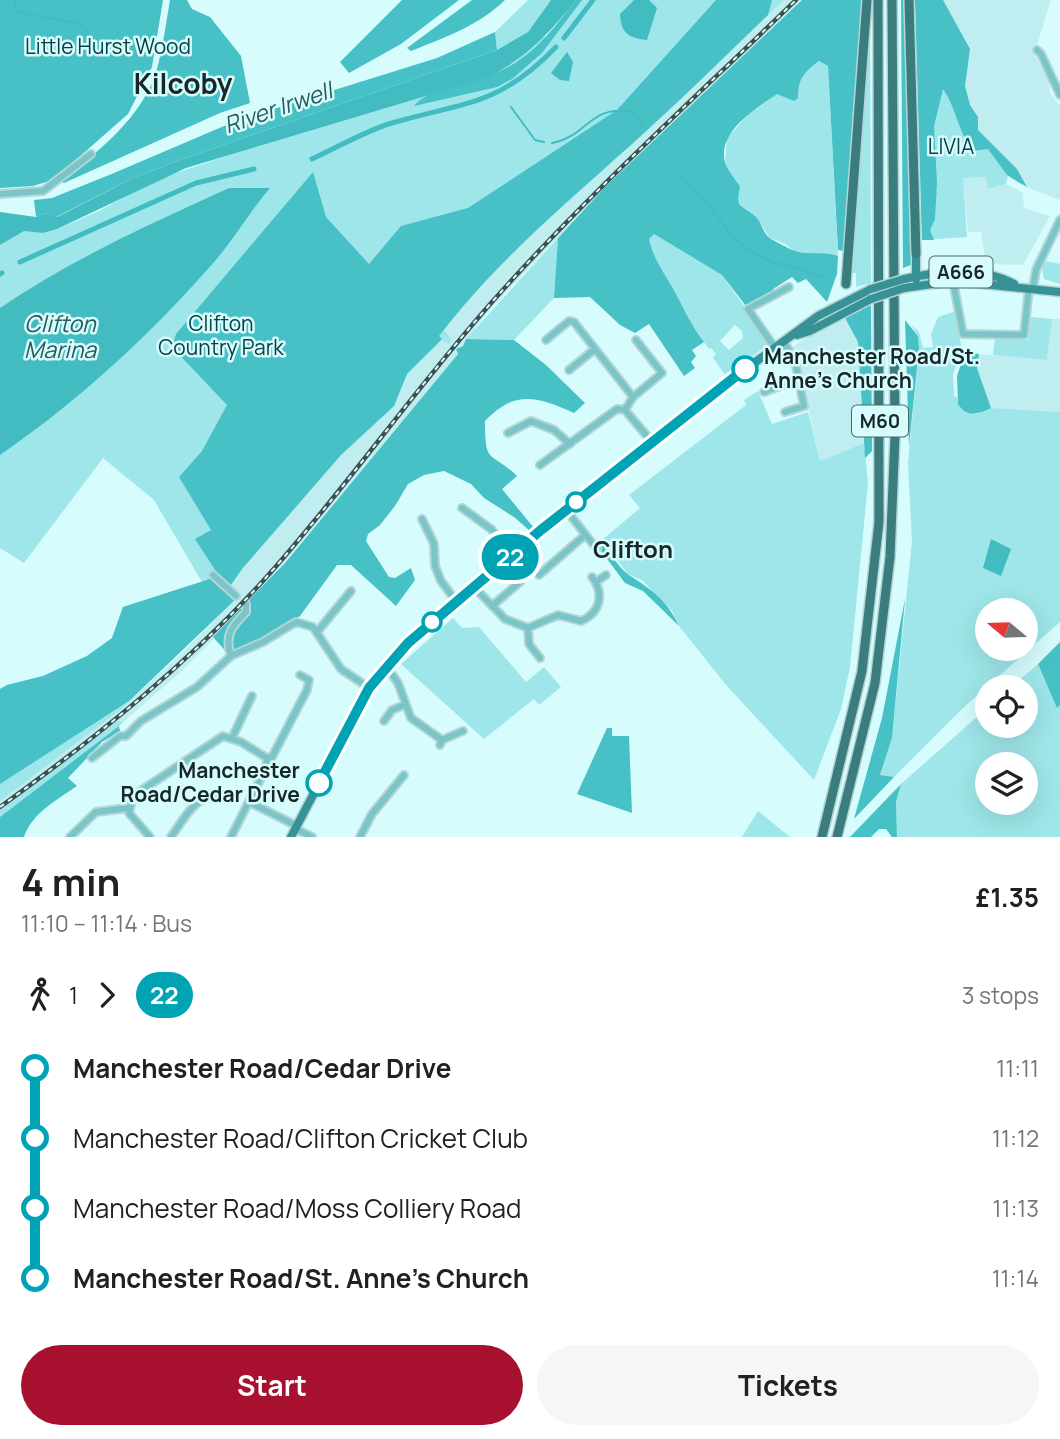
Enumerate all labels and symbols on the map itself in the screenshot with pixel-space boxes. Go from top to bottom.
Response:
park label: Little Hurst Wood [25,32,191,60]
district label: Kilcoby [134,64,233,102]
water label: River Irwell [219,73,339,140]
park label: LIVIA [928,132,974,160]
road number: A666 [930,256,992,288]
water label: Clifton Marina [24,307,97,365]
park label: Clifton Country Park [158,309,284,361]
place label: Manchester Road/St. Anne's Church [764,342,980,394]
marker: Manchester Road/St. Anne's Church [732,356,758,382]
road number: M60 [852,406,908,436]
unlabelled marker [566,492,586,512]
district label: Clifton [593,532,673,565]
line badge: 22 [478,534,542,580]
north arrow [975,598,1038,662]
unlabelled marker [422,612,442,632]
place label: Manchester Road/Cedar Drive [120,756,300,808]
marker: Manchester Road/Cedar Drive [306,770,332,796]

